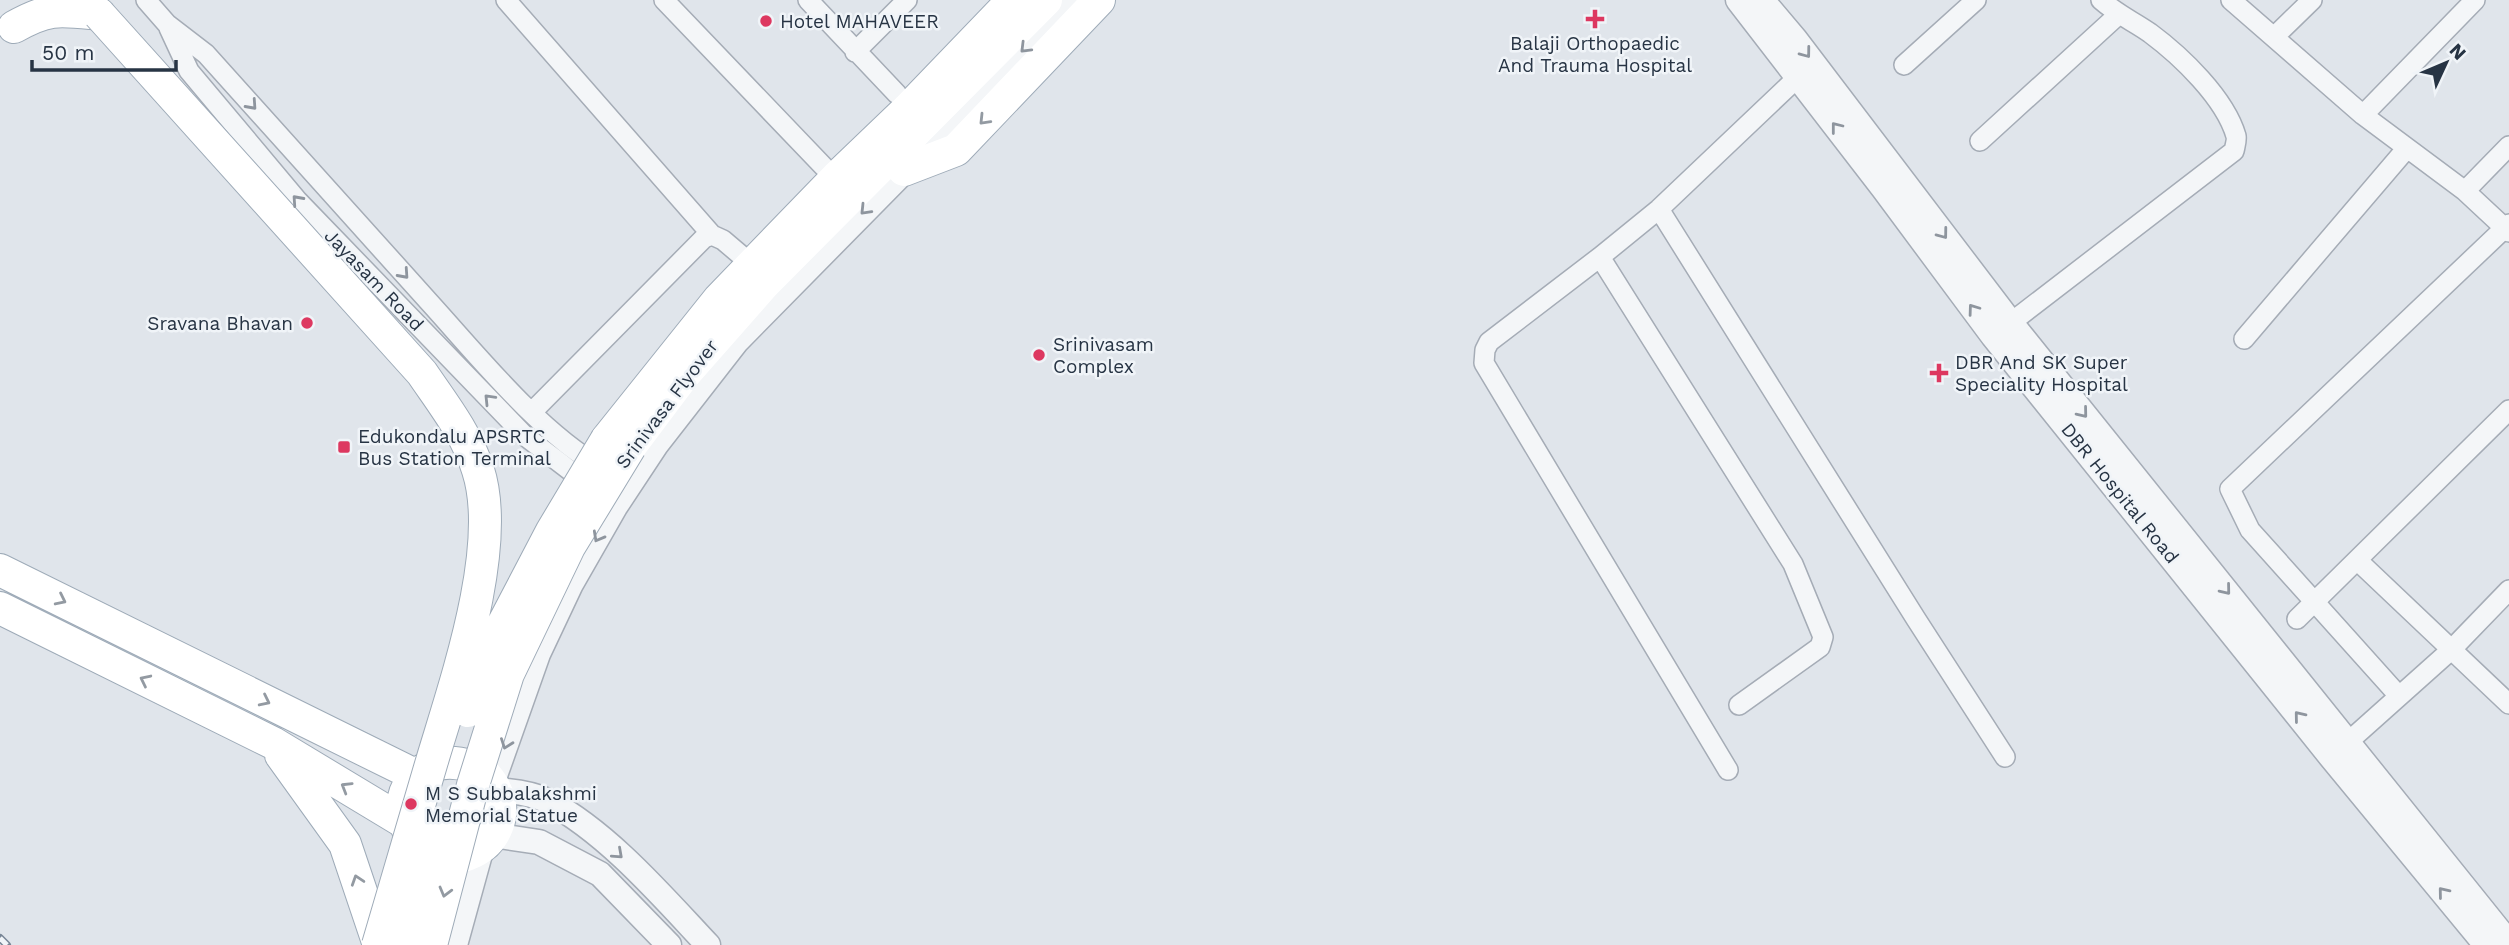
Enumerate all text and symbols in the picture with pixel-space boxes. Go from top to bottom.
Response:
marker: Balaji Orthopaedic And Trauma Hospital [1585,9,1605,29]
place label: Hotel MAHAVEER [780,10,939,33]
marker: Hotel MAHAVEER [758,13,774,29]
scale bar [32,28,175,72]
north arrow [2411,28,2481,98]
place label: Balaji Orthopaedic And Trauma Hospital [1498,32,1692,77]
text: N [2445,38,2471,65]
text: 50 m [42,40,94,65]
one-way arrow [1020,40,1033,53]
one-way arrow [1797,45,1810,57]
one-way arrow [243,97,256,110]
one-way arrow [980,112,993,125]
one-way arrow [1832,122,1845,135]
one-way arrow [293,195,305,208]
one-way arrow [861,202,874,215]
street label: Jayasam Road [320,224,428,336]
one-way arrow [1935,226,1947,239]
one-way arrow [396,266,408,279]
one-way arrow [1969,304,1981,317]
place label: Sravana Bhavan [147,312,293,335]
marker: Sravana Bhavan [299,315,315,331]
place label: Srinivasam Complex [1053,333,1154,378]
street label: Srinivasa Flyover [611,335,723,473]
marker: Srinivasam Complex [1031,347,1047,363]
place label: DBR And SK Super Speciality Hospital [1955,351,2128,396]
marker: DBR And SK Super Speciality Hospital [1929,363,1949,383]
one-way arrow [484,394,497,407]
one-way arrow [2075,405,2087,418]
street label: DBR Hospital Road [2056,418,2184,568]
place label: Edukondalu APSRTC Bus Station Terminal [358,425,551,470]
marker: Edukondalu APSRTC Bus Station Terminal [336,439,352,455]
one-way arrow [593,529,606,542]
one-way arrow [2218,582,2231,594]
one-way arrow [54,592,66,606]
one-way arrow [140,674,152,688]
one-way arrow [258,692,270,706]
one-way arrow [2294,712,2307,724]
one-way arrow [500,738,514,750]
one-way arrow [340,782,353,795]
place label: M S Subbalakshmi Memorial Statue [425,782,597,827]
marker: M S Subbalakshmi Memorial Statue [403,796,419,812]
one-way arrow [610,846,623,858]
one-way arrow [351,875,365,887]
one-way arrow [439,886,453,898]
one-way arrow [2438,888,2451,900]

